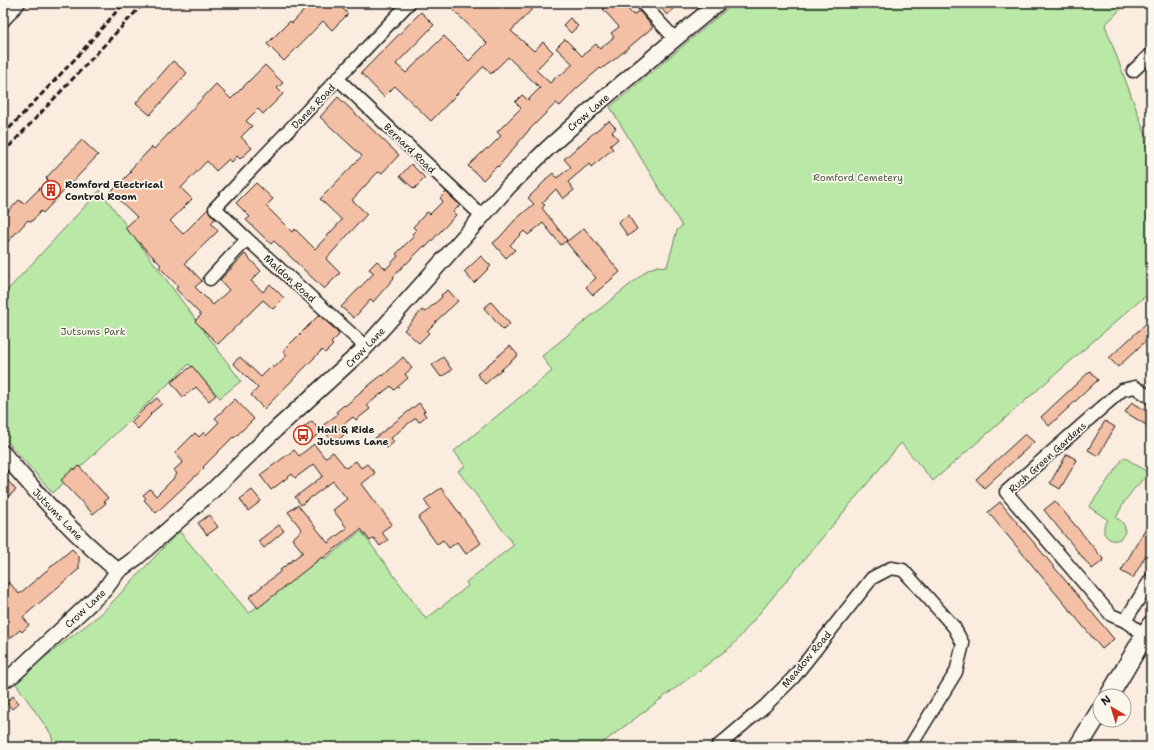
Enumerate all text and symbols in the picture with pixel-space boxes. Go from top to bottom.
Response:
street label: Danes Road [289,81,339,132]
street label: Crow Lane [565,90,612,134]
street label: Bernard Road [381,120,439,177]
park label: Romford Cemetery [813,171,903,184]
place label: Romford Electrical Control Room [65,178,164,203]
building icon: Romford Electrical Control Room [40,179,62,201]
street label: Maldon Road [261,252,319,306]
street label: Crow Lane [343,324,388,370]
park label: Jutsums Park [61,325,126,338]
street label: Rush Green Gardens [1006,419,1089,496]
place label: Hail & Ride Jutsums Lane [317,423,389,448]
bus stop icon: Hail & Ride Jutsums Lane [292,424,314,446]
street label: Jutsums Lane [30,486,86,543]
street label: Crow Lane [62,586,109,631]
street label: Meadow Road [779,628,834,691]
north arrow [1092,688,1132,728]
text: N [1098,692,1114,709]

